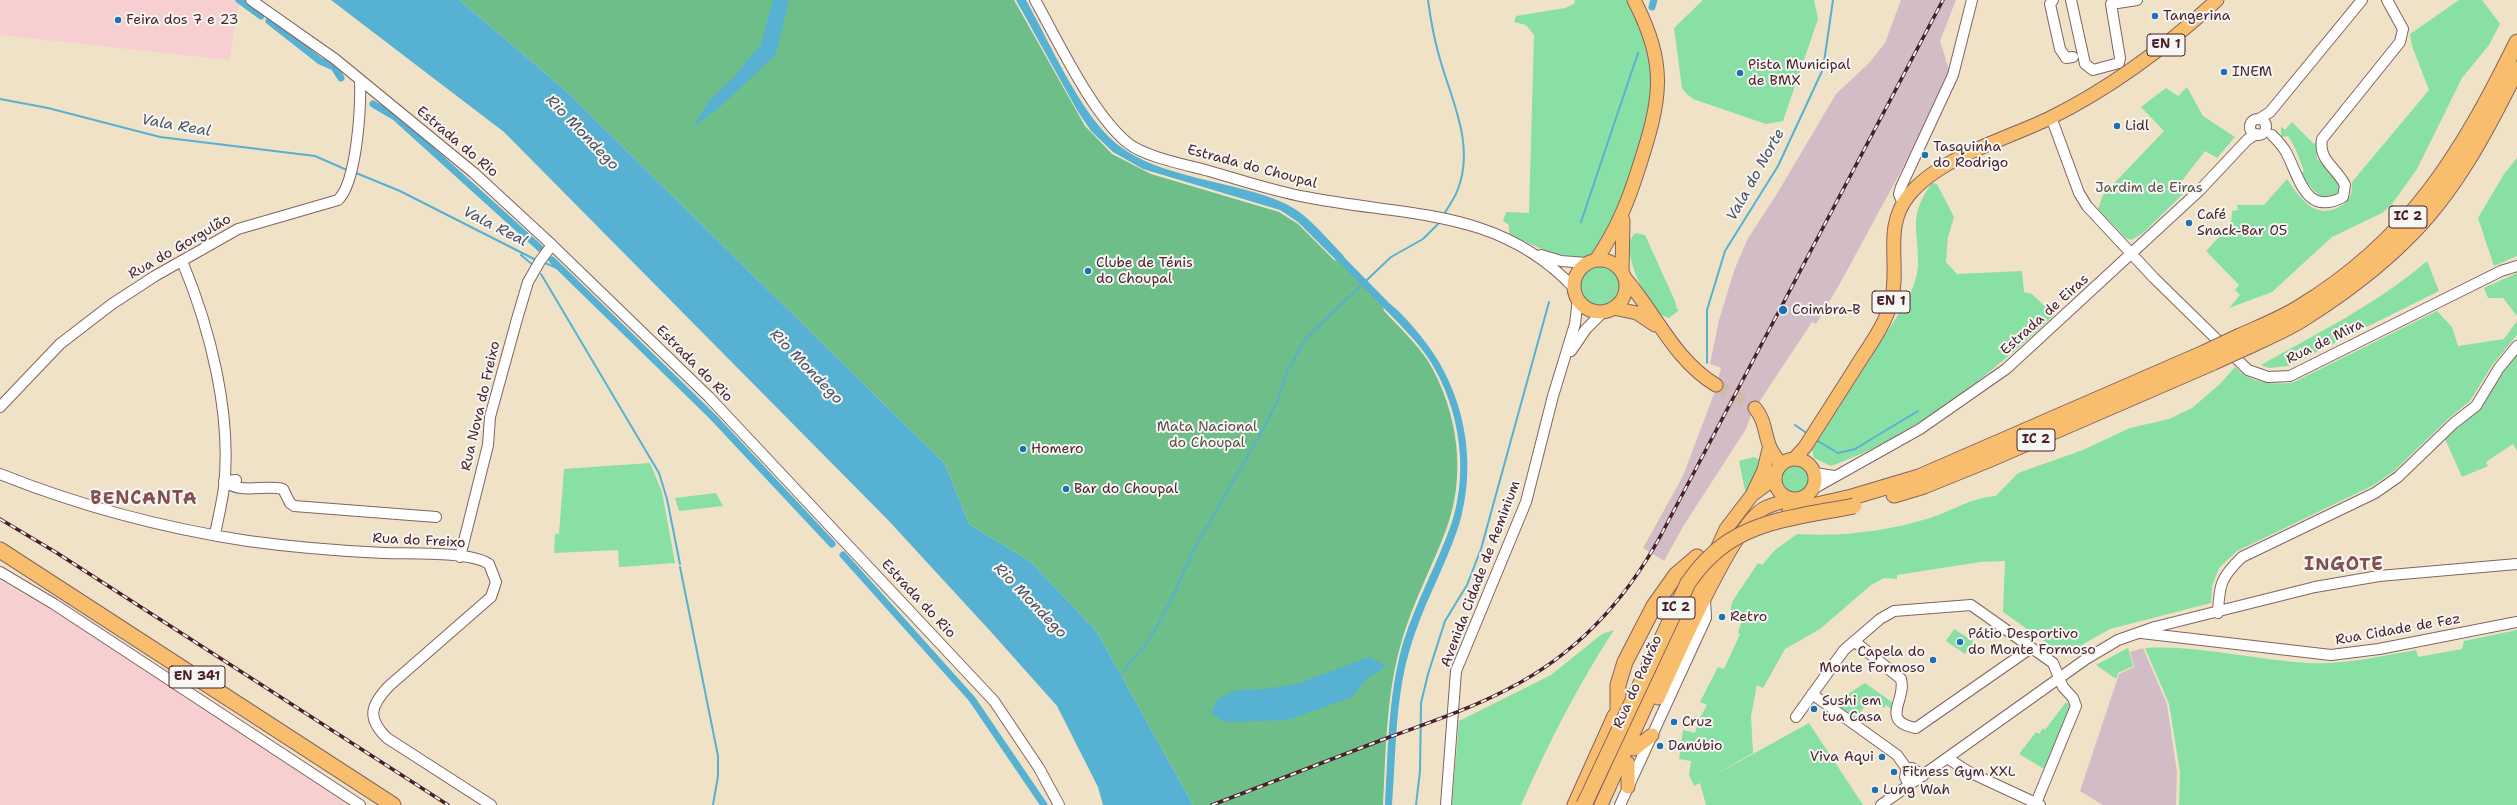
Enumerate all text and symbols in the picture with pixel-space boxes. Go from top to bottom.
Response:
place label: Tangerina [2163,8,2230,24]
marker: Tangerina [2150,11,2160,21]
place label: Feira dos 7 e 23 [126,12,239,28]
marker: Feira dos 7 e 23 [113,15,123,25]
road number: EN 1 [2147,34,2185,56]
place label: Pista Municipal de BMX [1748,57,1851,90]
place label: INEM [2232,64,2272,80]
marker: INEM [2219,67,2229,77]
marker: Pista Municipal de BMX [1735,68,1745,78]
water label: Rio Mondego [542,92,622,174]
street label: Estrada do Rio [413,103,501,181]
water label: Vala Real [140,111,212,141]
place label: Lidl [2125,118,2149,134]
marker: Lidl [2112,121,2122,131]
water label: Vala do Norte [1723,126,1789,224]
place label: Tasquinha do Rodrigo [1933,139,2008,172]
street label: Estrada do Choupal [1185,142,1319,192]
marker: Tasquinha do Rodrigo [1920,150,1930,160]
park label: Jardim de Eiras [2095,180,2203,196]
water label: Vala Real [460,203,530,251]
road number: IC 2 [2389,206,2427,228]
place label: Café Snack-Bar 05 [2197,207,2287,240]
street label: Rua do Gorgulão [126,211,234,283]
marker: Café Snack-Bar 05 [2184,218,2194,228]
place label: Clube de Ténis do Choupal [1096,255,1193,288]
marker: Clube de Ténis do Choupal [1083,266,1093,276]
street label: Estrada de Eiras [1997,271,2093,359]
road number: EN 1 [1872,291,1910,313]
place label: Coimbra-B [1792,302,1861,318]
marker: Coimbra-B [1777,304,1789,316]
street label: Rua de Mira [2284,316,2366,368]
street label: Estrada do Rio [652,322,736,406]
water label: Rio Mondego [766,326,846,408]
street label: Rua Nova do Freixo [458,340,504,472]
park label: Mata Nacional do Choupal [1157,419,1257,452]
road number: IC 2 [2017,429,2055,451]
place label: Homero [1031,441,1084,457]
marker: Homero [1018,444,1028,454]
street label: Avenida Cidade de Aeminium [1438,478,1524,670]
place label: Bar do Choupal [1074,481,1178,497]
marker: Bar do Choupal [1061,484,1071,494]
district label: BENCANTA [90,488,198,510]
street label: Rua do Freixo [372,530,466,552]
district label: INGOTE [2304,554,2384,576]
street label: Estrada do Rio [877,556,959,642]
water label: Rio Mondego [990,560,1070,642]
road number: IC 2 [1657,597,1695,619]
place label: Retro [1730,609,1767,625]
street label: Rua Cidade de Fez [2334,611,2462,649]
marker: Retro [1717,612,1727,622]
place label: Pátio Desportivo do Monte Formoso [1968,626,2096,658]
street label: Rua do Padrão [1610,633,1666,731]
marker: Pátio Desportivo do Monte Formoso [1955,637,1965,647]
place label: Capela do Monte Formoso [1819,644,1925,676]
marker: Capela do Monte Formoso [1928,655,1938,665]
road number: EN 341 [169,666,225,688]
place label: Sushi em tua Casa [1822,693,1882,726]
marker: Sushi em tua Casa [1809,704,1819,714]
place label: Cruz [1682,714,1713,730]
marker: Cruz [1669,717,1679,727]
place label: Danúbio [1668,738,1723,754]
marker: Danúbio [1655,741,1665,751]
place label: Viva Aqui [1810,749,1874,765]
marker: Viva Aqui [1877,752,1887,762]
place label: Fitness Gym XXL [1902,764,2015,780]
marker: Fitness Gym XXL [1889,767,1899,777]
place label: Lung Wah [1883,782,1950,798]
marker: Lung Wah [1870,785,1880,795]

